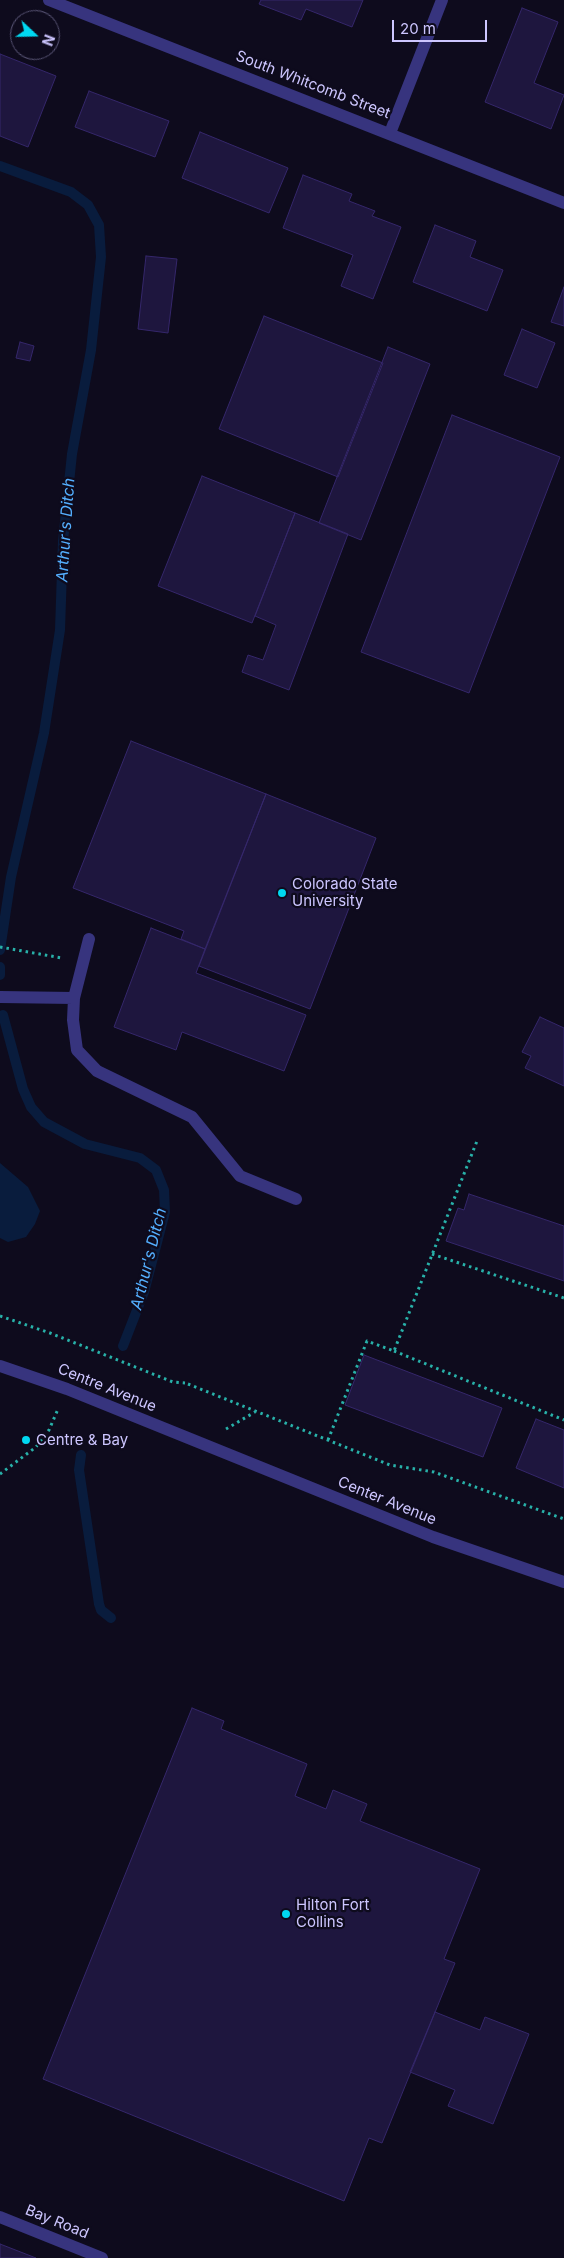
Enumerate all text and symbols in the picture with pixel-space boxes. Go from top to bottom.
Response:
north arrow [10,10,60,60]
scale bar [394,10,489,42]
text: 20 m [400,19,436,38]
text: N [39,32,58,48]
street label: South Whitcomb Street [233,47,393,123]
water label: Arthur's Ditch [53,477,79,583]
place label: Colorado State University [292,875,398,910]
marker: Colorado State University [276,887,288,899]
water label: Arthur's Ditch [127,1206,171,1312]
street label: Centre Avenue [55,1360,159,1416]
place label: Centre & Bay [36,1431,128,1449]
marker: Centre & Bay [20,1434,32,1446]
street label: Center Avenue [335,1473,439,1529]
place label: Hilton Fort Collins [296,1896,370,1931]
marker: Hilton Fort Collins [280,1908,292,1920]
street label: Bay Road [23,2201,91,2243]

